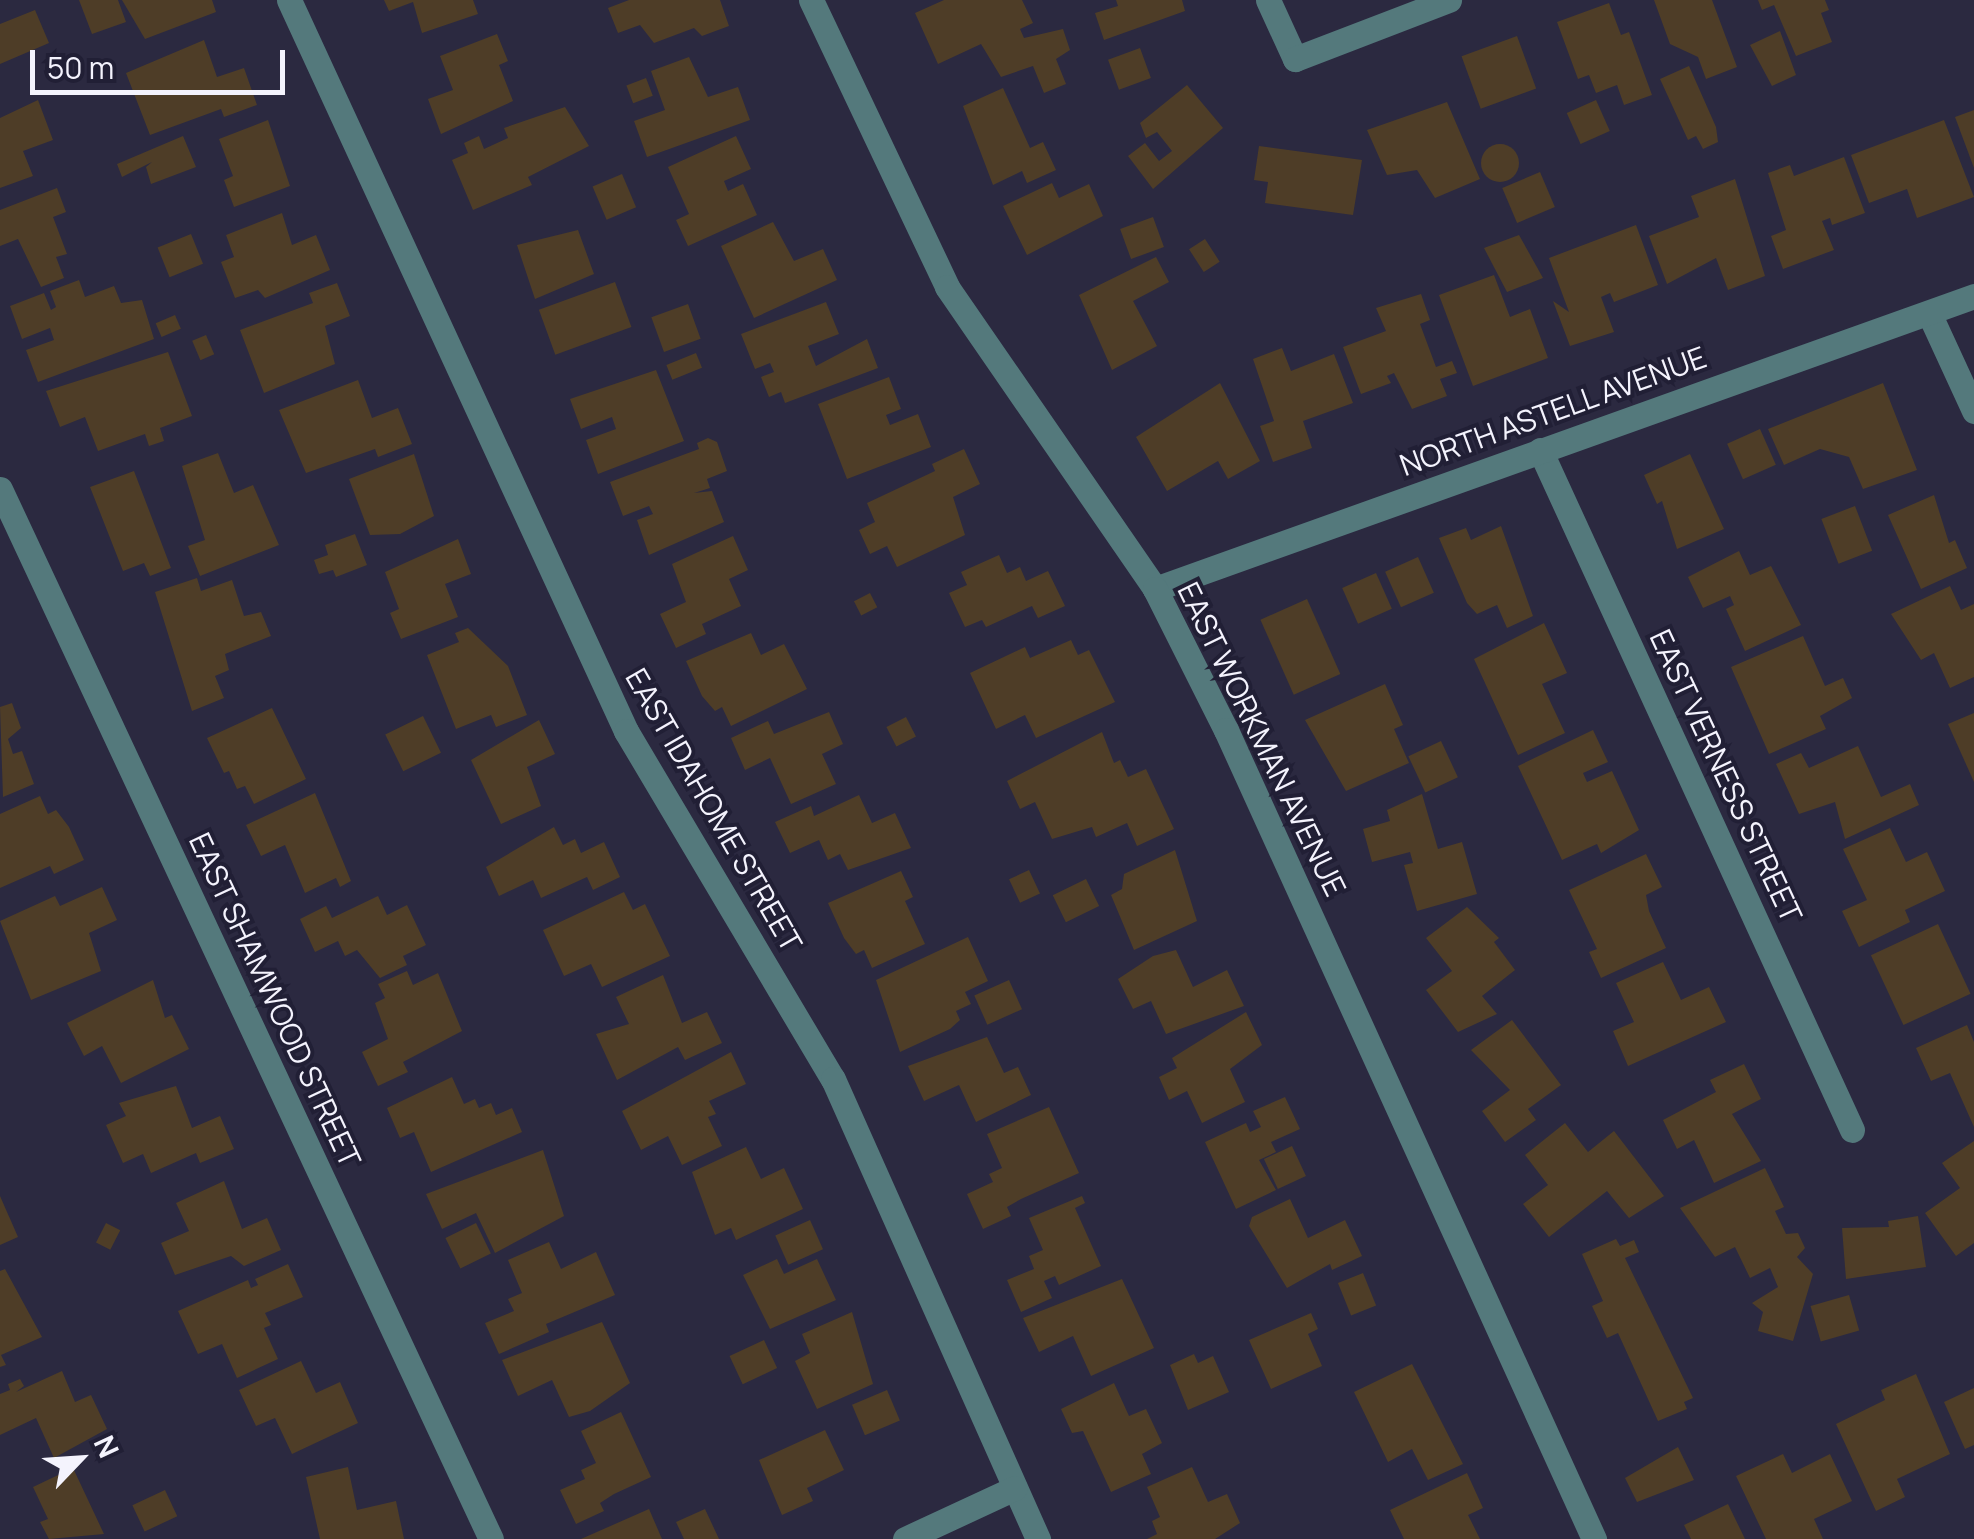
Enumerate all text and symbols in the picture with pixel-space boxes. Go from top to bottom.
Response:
scale bar [35,30,290,92]
text: 50 m [47,47,114,88]
street label: NORTH ASTELL AVENUE [1394,339,1712,483]
street label: EAST WORKMAN AVENUE [1170,576,1354,902]
street label: EAST VERNESS STREET [1642,624,1810,928]
street label: EAST IDAHOME STREET [618,662,810,958]
street label: EAST SHAMWOOD STREET [181,827,369,1173]
north arrow [30,1409,130,1509]
text: N [86,1429,129,1463]

